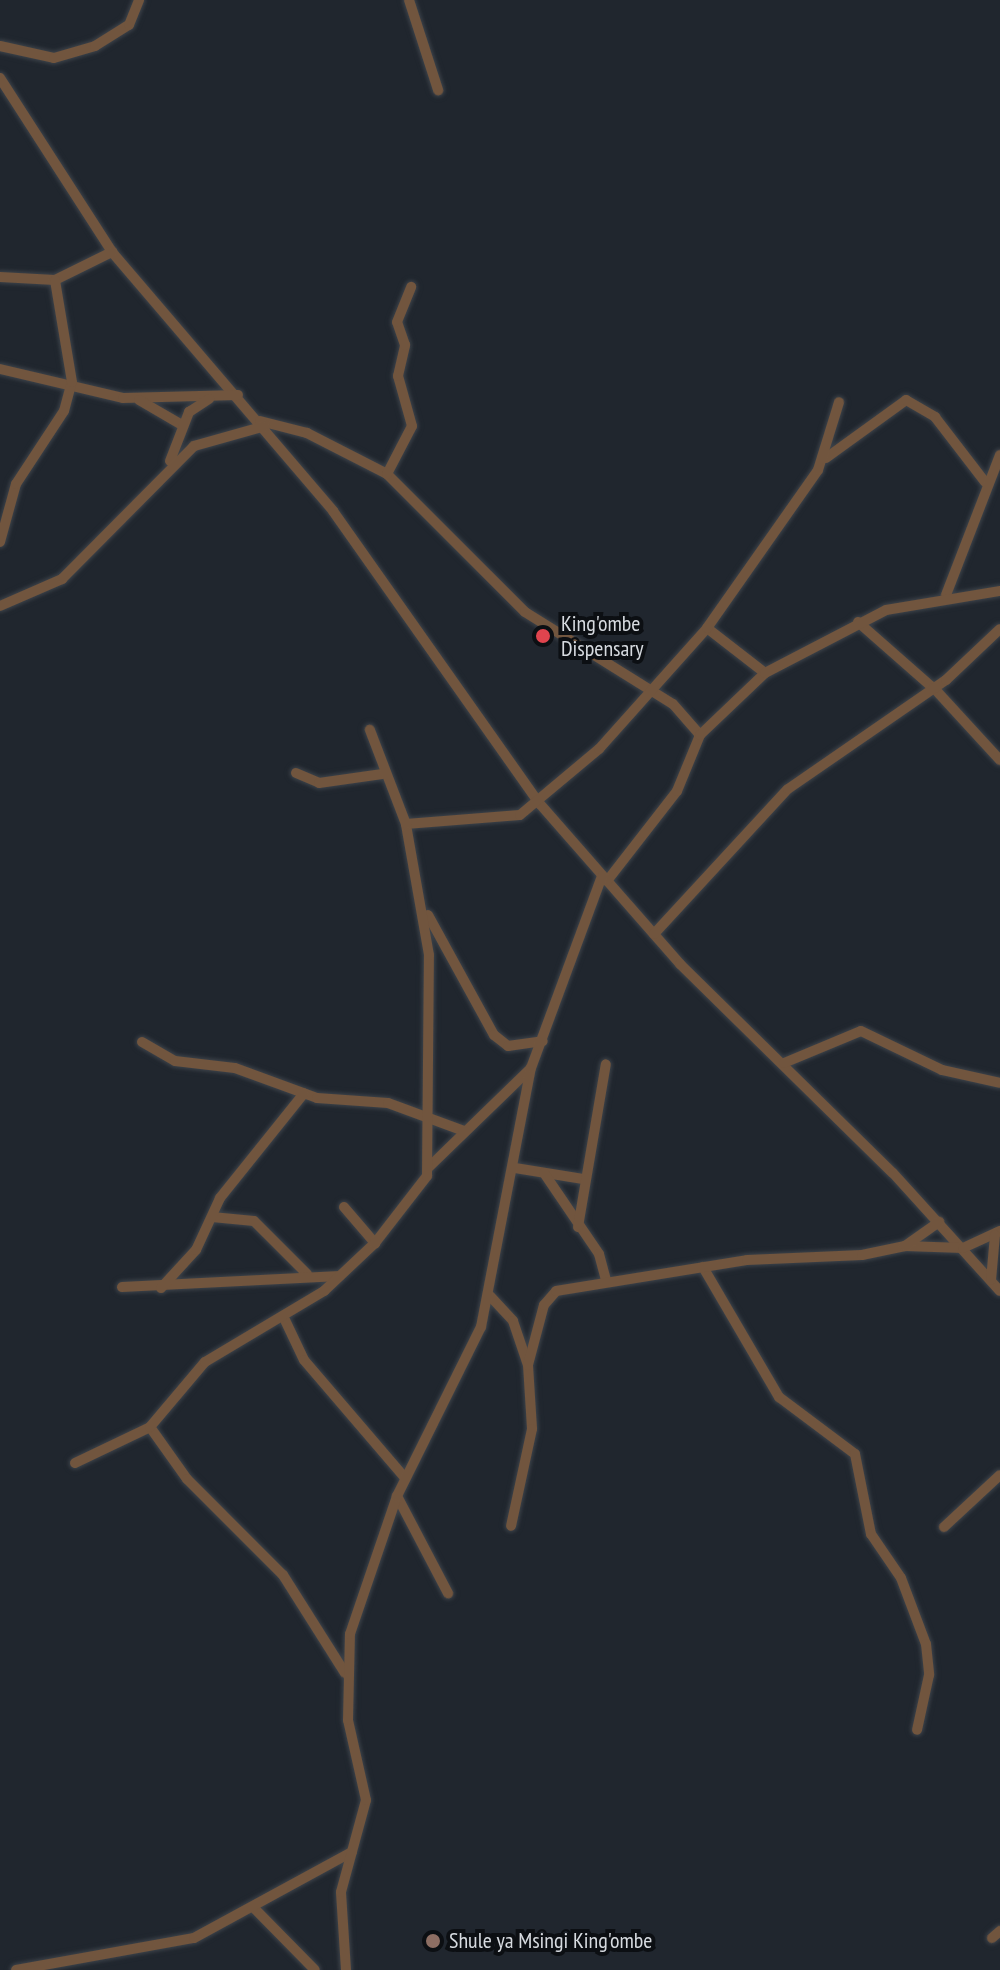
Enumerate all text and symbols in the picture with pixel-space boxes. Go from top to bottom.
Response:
place label: King'ombe Dispensary [561,610,644,662]
marker: King'ombe Dispensary [532,625,554,647]
place label: Shule ya Msingi King'ombe [449,1928,652,1954]
marker: Shule ya Msingi King'ombe [424,1932,442,1950]

